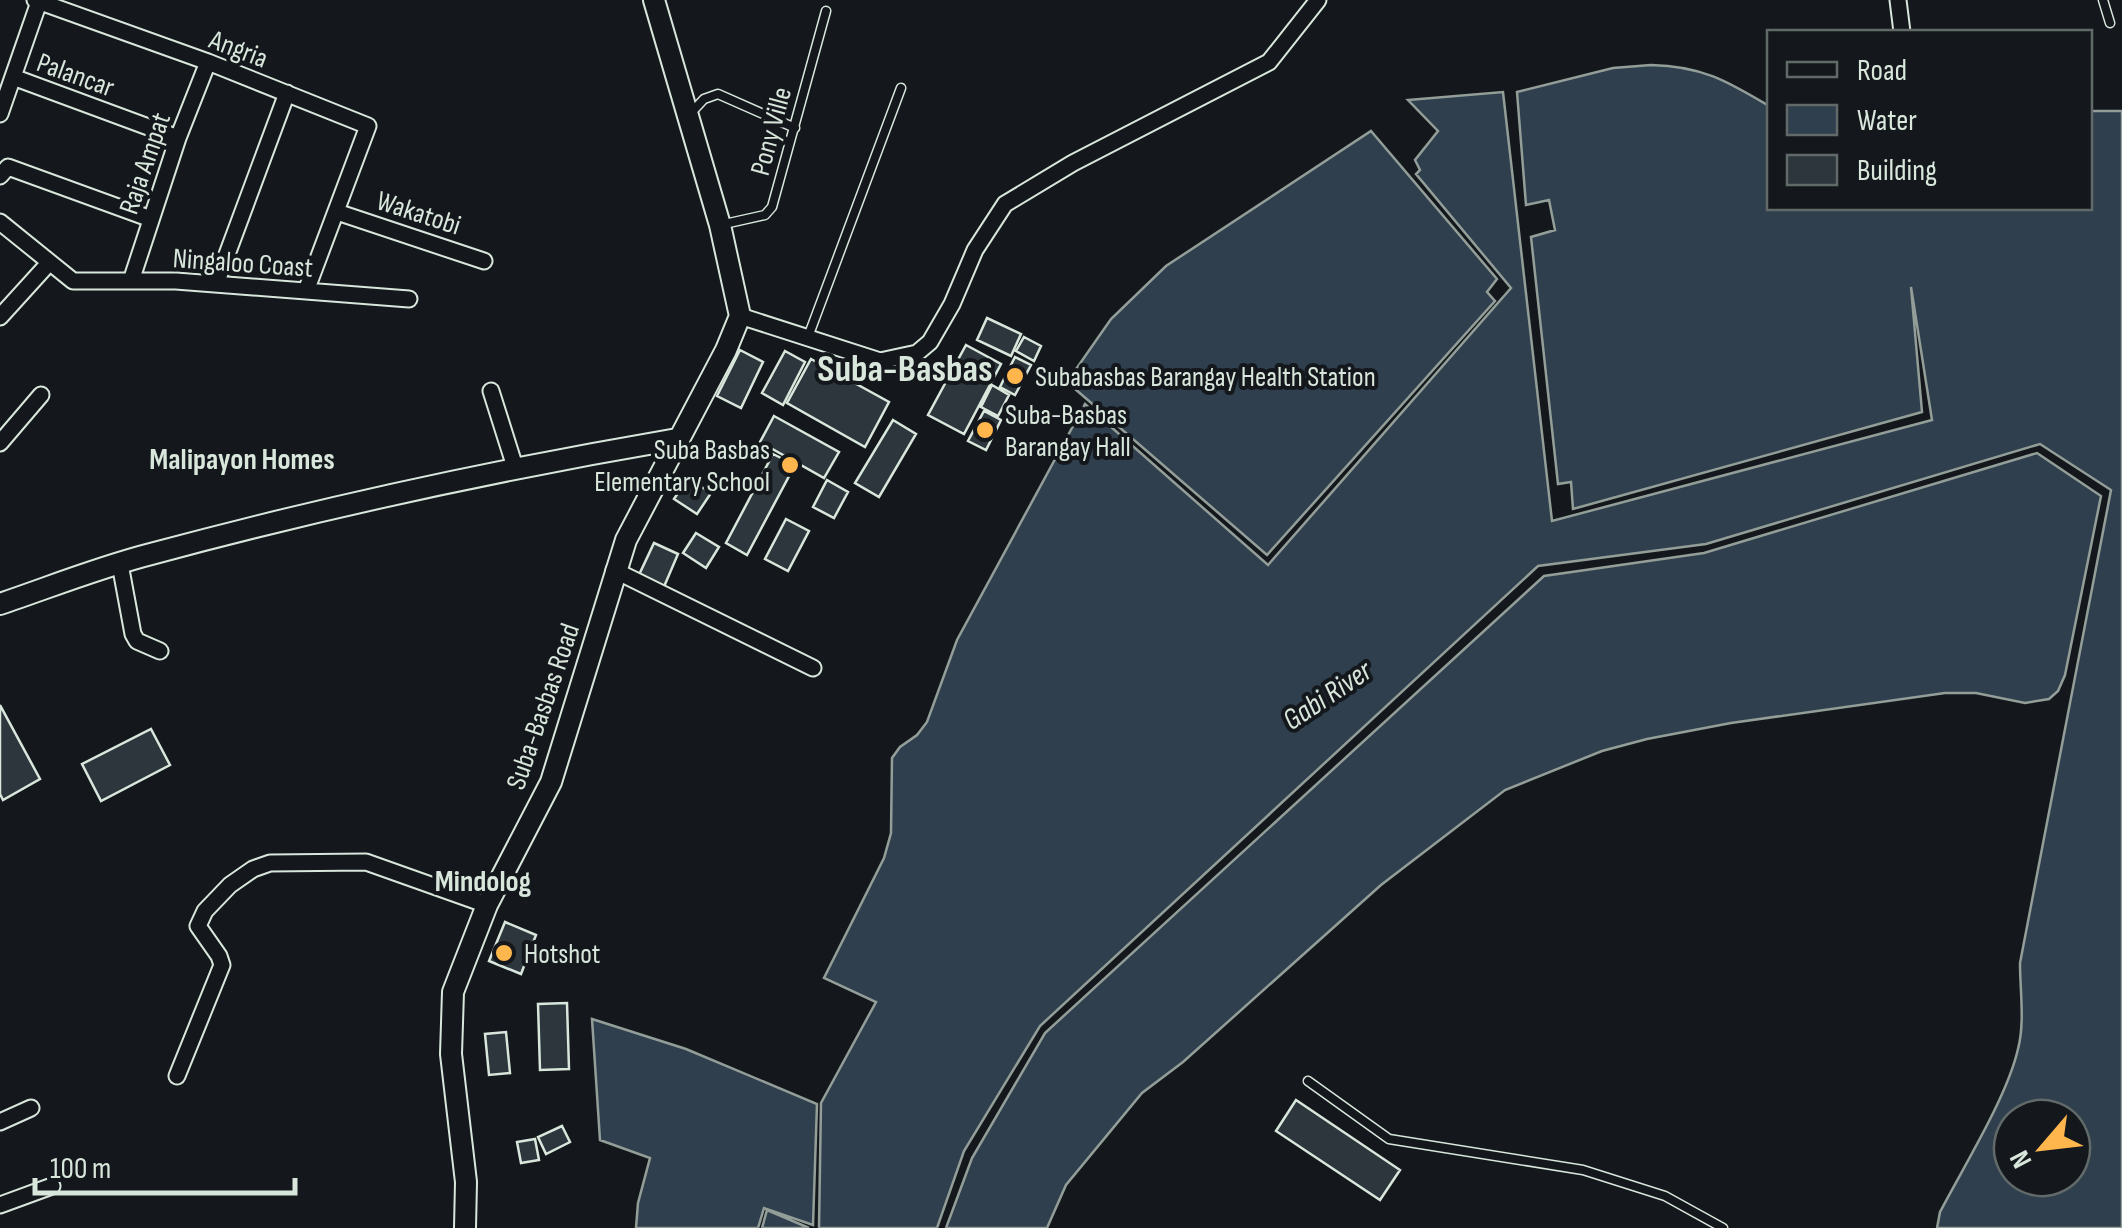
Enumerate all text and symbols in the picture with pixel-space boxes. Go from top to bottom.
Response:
street label: Angria [204,23,272,76]
legend [1767,30,2092,210]
street label: Palancar [32,46,119,105]
text: Road [1857,53,1907,89]
street label: Pony Ville [744,84,799,179]
text: Water [1857,103,1917,139]
street label: Raja Ampat [113,108,178,218]
text: Building [1857,153,1937,189]
street label: Wakatobi [372,184,465,242]
street label: Ningaloo Coast [172,242,314,285]
district label: Suba-Basbas [817,347,993,392]
place label: Subabasbas Barangay Health Station [1035,361,1376,394]
marker: Subabasbas Barangay Health Station [1004,365,1026,387]
place label: Suba-Basbas Barangay Hall [1005,399,1131,464]
marker: Suba-Basbas Barangay Hall [974,419,996,441]
place label: Suba Basbas Elementary School [594,434,770,499]
district label: Malipayon Homes [149,442,335,478]
marker: Suba Basbas Elementary School [779,454,801,476]
street label: Suba-Basbas Road [500,619,587,794]
water label: Gabi River [1276,652,1380,739]
district label: Mindolog [435,864,531,900]
place label: Hotshot [524,938,600,971]
marker: Hotshot [493,942,515,964]
north arrow [1992,1098,2092,1198]
scale bar [35,1133,295,1195]
text: N [2003,1145,2039,1173]
text: 100 m [50,1151,111,1187]

